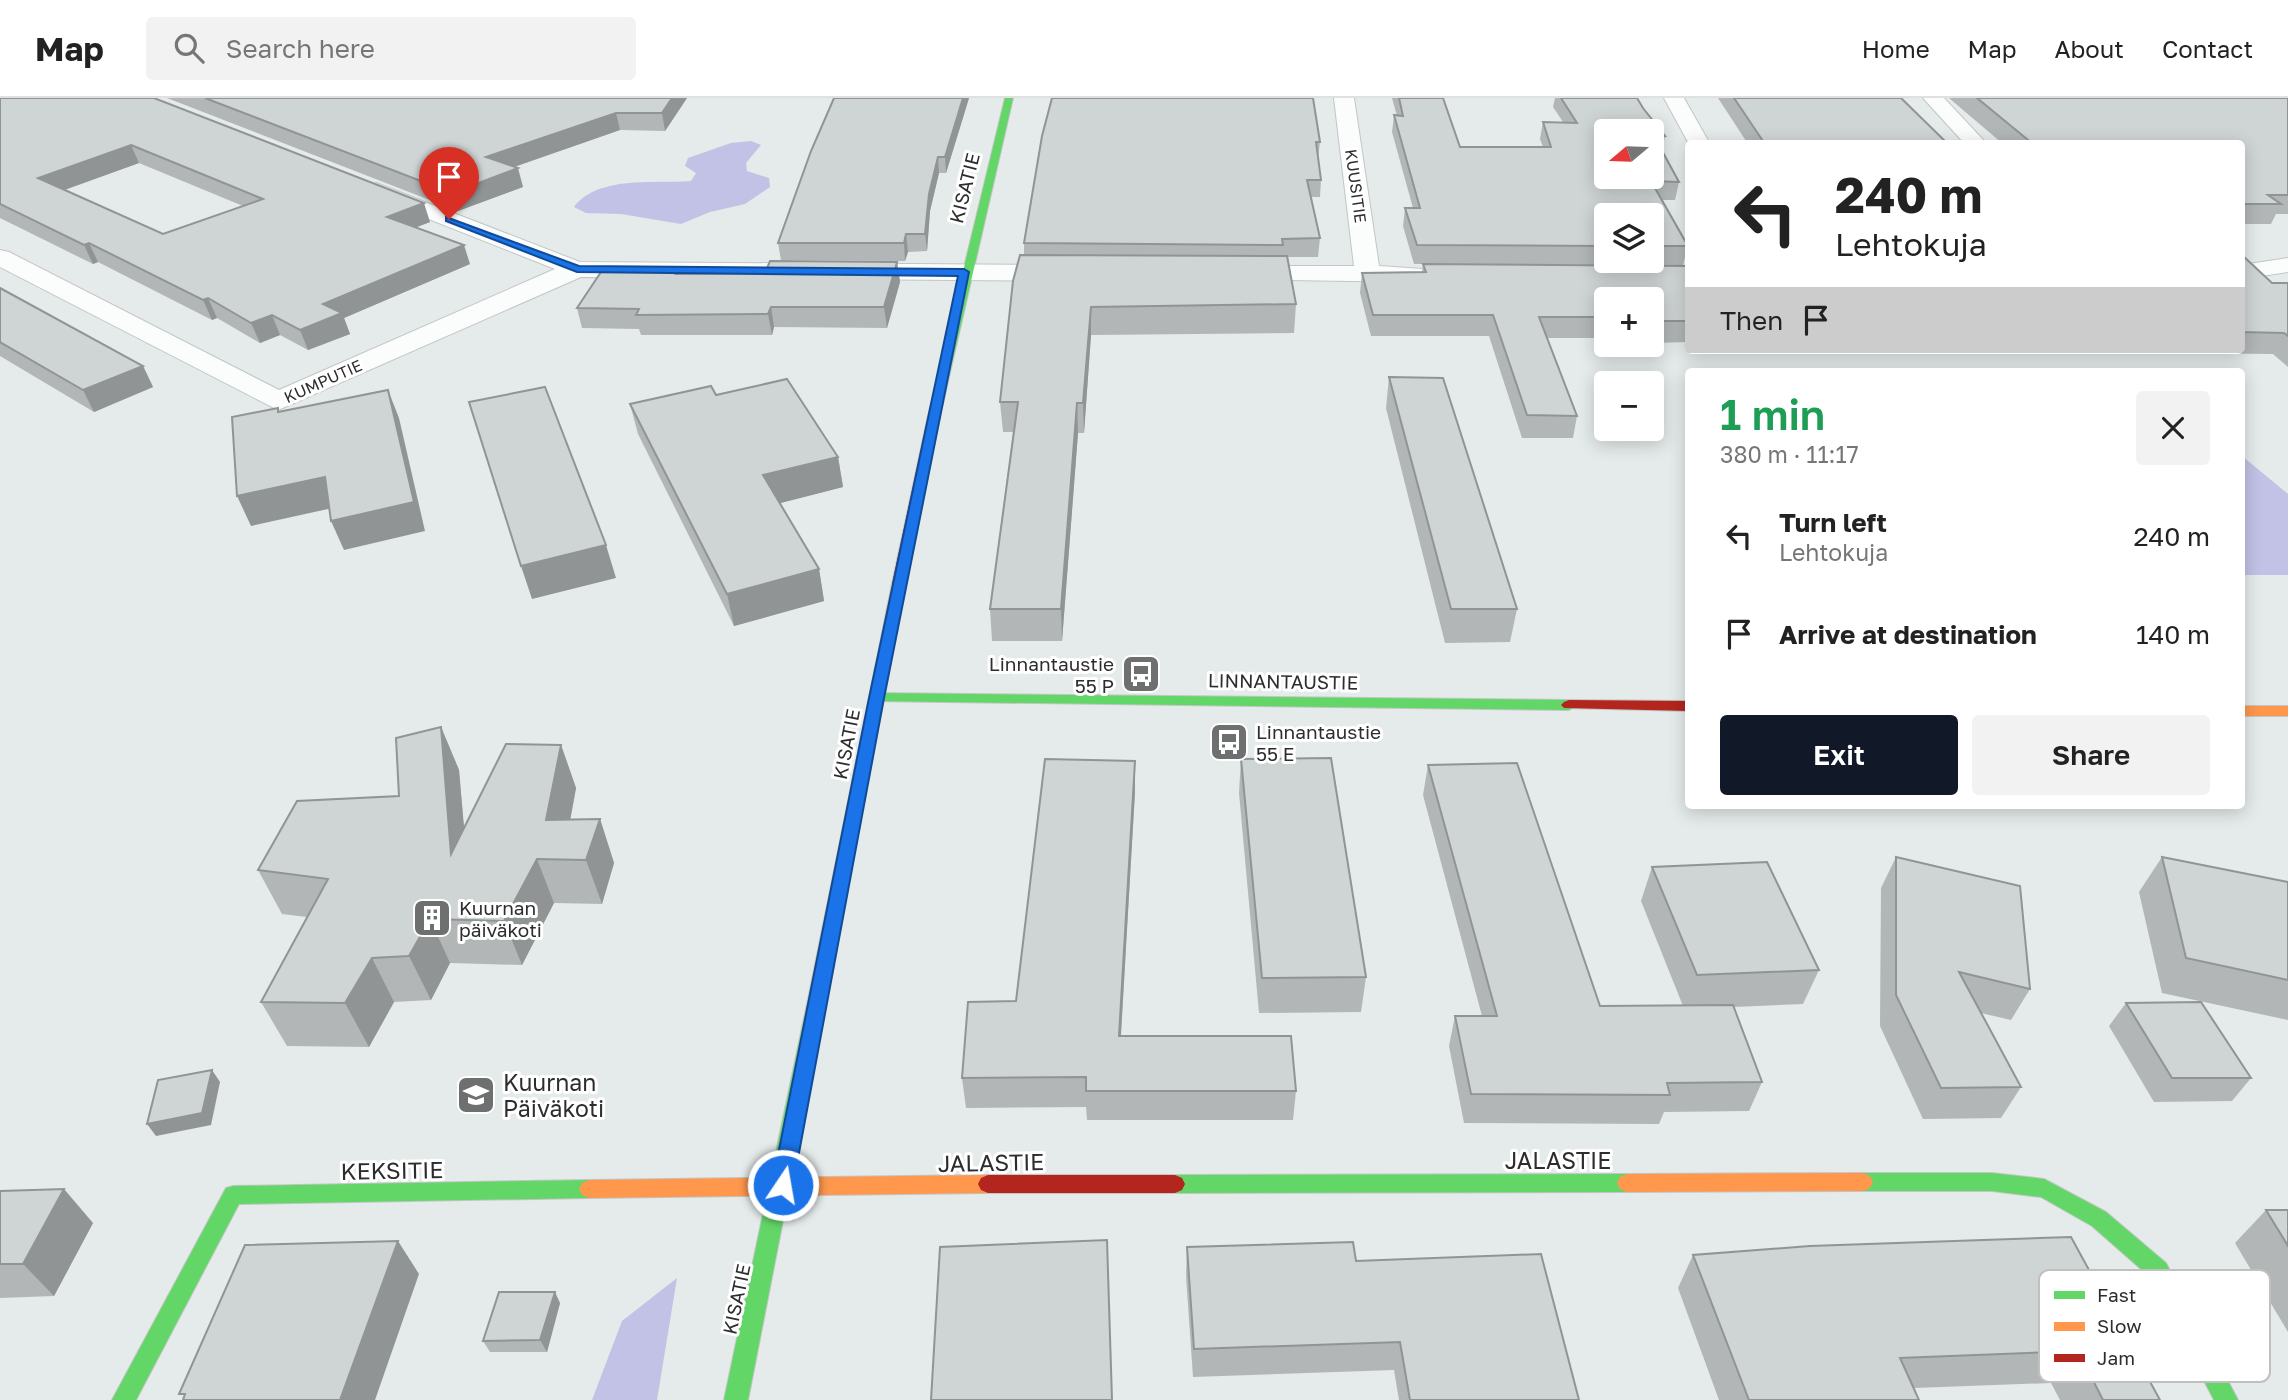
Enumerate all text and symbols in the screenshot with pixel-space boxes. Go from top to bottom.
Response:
search box [146,17,636,80]
text: Map [35,29,104,68]
icon: search [170,29,208,67]
text: Search here [226,33,375,64]
text: Home [1862,34,1930,63]
text: Map [1968,34,2017,63]
text: About [2055,34,2124,63]
text: Contact [2162,34,2253,63]
north arrow [1594,119,1664,189]
map controls [1594,119,1664,441]
pin [419,147,479,219]
street label: KUUSITIE [1341,148,1371,224]
street label: KISATIE [944,150,984,226]
icon: arrive [430,158,468,196]
text: 240 m [1835,165,1983,224]
icon: left [1720,168,1811,259]
button: layers [1594,203,1664,273]
text: Lehtokuja [1835,225,1987,263]
button: + [1594,287,1664,357]
icon: arrive [1797,301,1835,339]
text: Then [1720,305,1783,336]
street label: KUMPUTIE [281,355,365,407]
button: − [1594,371,1664,441]
text: 1 min [1720,389,1825,439]
button: close [2136,391,2210,465]
text: 380 m · 11:17 [1720,440,1859,468]
text: Turn left [1779,507,1887,538]
icon: left [1720,517,1758,555]
text: 240 m [2133,521,2210,552]
text: Lehtokuja [1779,538,1888,566]
icon: arrive [1720,615,1758,653]
text: Arrive at destination [1779,619,2037,650]
text: 140 m [2136,619,2210,650]
place label: Linnantaustie 55 P [989,652,1114,697]
bus stop icon: Linnantaustie 55 P [1120,653,1162,695]
street label: LINNANTAUSTIE [1208,668,1358,694]
street label: KISATIE [828,707,864,781]
button: Exit [1720,715,1958,795]
button: Share [1972,715,2210,795]
place label: Linnantaustie 55 E [1256,720,1381,765]
bus stop icon: Linnantaustie 55 E [1208,721,1250,763]
place label: Kuurnan päiväkoti [459,896,542,941]
building icon: Kuurnan päiväkoti [411,897,453,939]
place label: Kuurnan Päiväkoti [503,1068,604,1122]
school or university icon: Kuurnan Päiväkoti [455,1074,497,1116]
street label: JALASTIE [1505,1146,1611,1174]
street label: JALASTIE [938,1147,1044,1177]
position arrow [746,1148,820,1222]
street label: KEKSITIE [340,1155,444,1185]
street label: KISATIE [717,1262,755,1336]
legend [2039,1270,2270,1382]
text: Fast [2097,1283,2136,1306]
text: Slow [2097,1314,2142,1337]
text: Jam [2097,1346,2135,1369]

